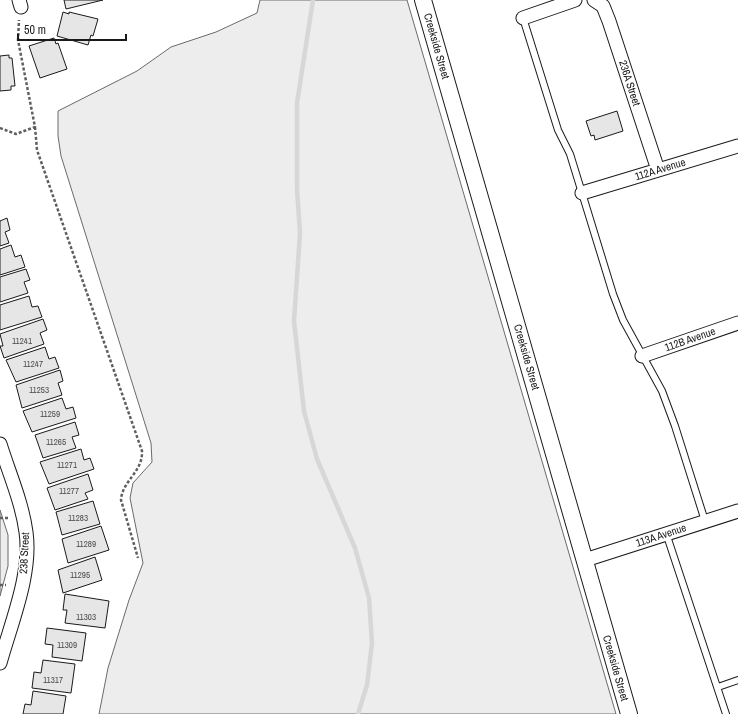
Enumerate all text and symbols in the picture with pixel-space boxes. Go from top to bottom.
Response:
street label: Creekside Street [421,12,453,81]
scale bar [18,16,126,42]
text: 50 m [24,22,46,38]
street label: 236A Street [616,58,644,108]
street label: 112A Avenue [633,155,687,183]
street label: Creekside Street [511,323,543,392]
street label: 112B Avenue [663,324,717,354]
house number: 11241 [12,335,32,347]
house number: 11247 [23,358,43,370]
house number: 11253 [29,384,49,396]
house number: 11259 [40,408,60,420]
house number: 11265 [46,436,66,448]
house number: 11271 [57,459,77,471]
house number: 11277 [59,485,79,497]
house number: 11283 [68,512,88,524]
street label: 113A Avenue [634,520,688,550]
street label: 238 Street [16,531,32,574]
house number: 11289 [76,538,96,550]
house number: 11295 [70,569,90,581]
house number: 11303 [76,611,96,623]
street label: Creekside Street [600,634,632,703]
house number: 11309 [57,639,77,651]
house number: 11317 [43,674,63,686]

